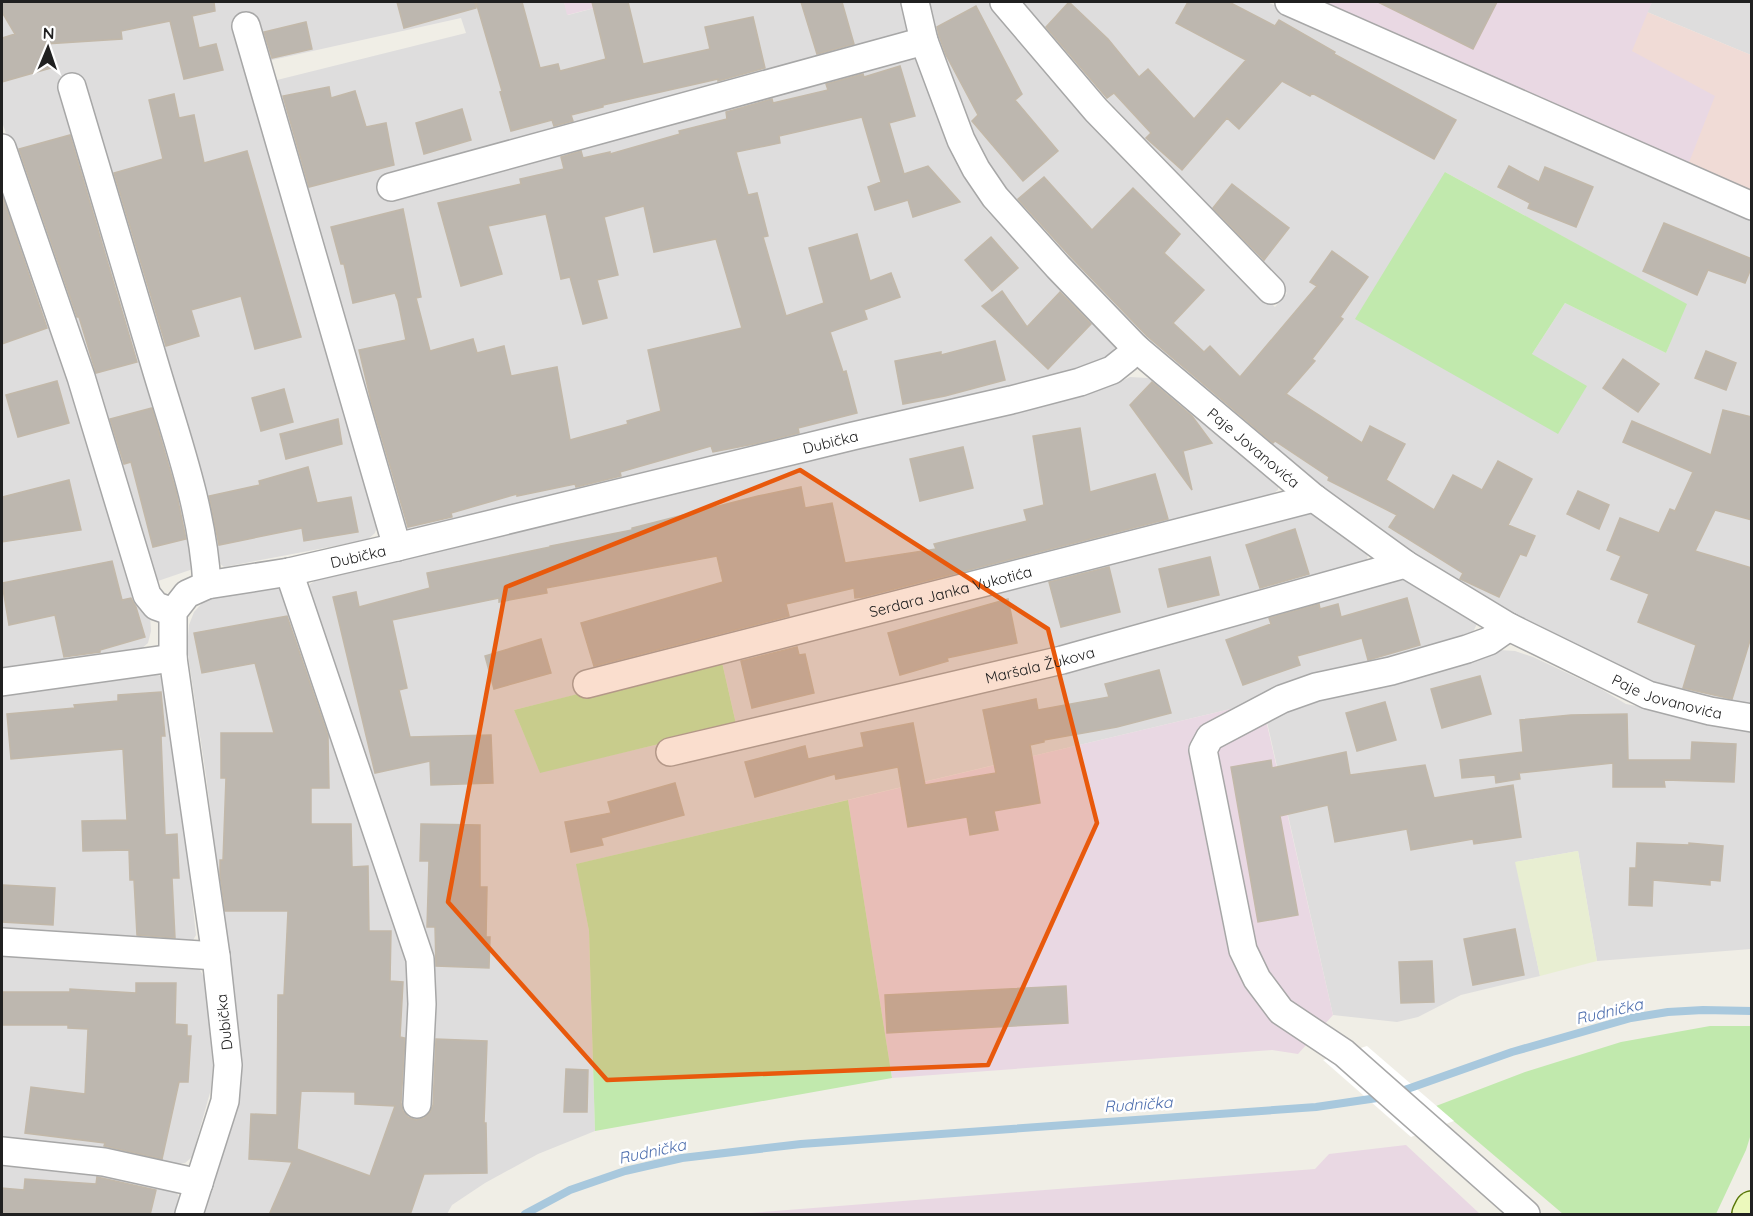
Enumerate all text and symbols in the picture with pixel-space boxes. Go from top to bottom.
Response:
north arrow [18,18,78,78]
text: N [42,23,55,43]
street label: Paje Jovanovića [1204,403,1304,492]
street label: Dubička [801,426,860,457]
street label: Dubička [328,540,388,572]
street label: Serdara Janka Vukotića [867,561,1034,621]
street label: Maršala Žukova [983,642,1097,687]
street label: Paje Jovanovića [1609,669,1723,722]
street label: Dubička [212,993,236,1051]
water label: Rudnička [1573,993,1646,1028]
water label: Rudnička [1103,1092,1174,1116]
water label: Rudnička [616,1134,689,1168]

